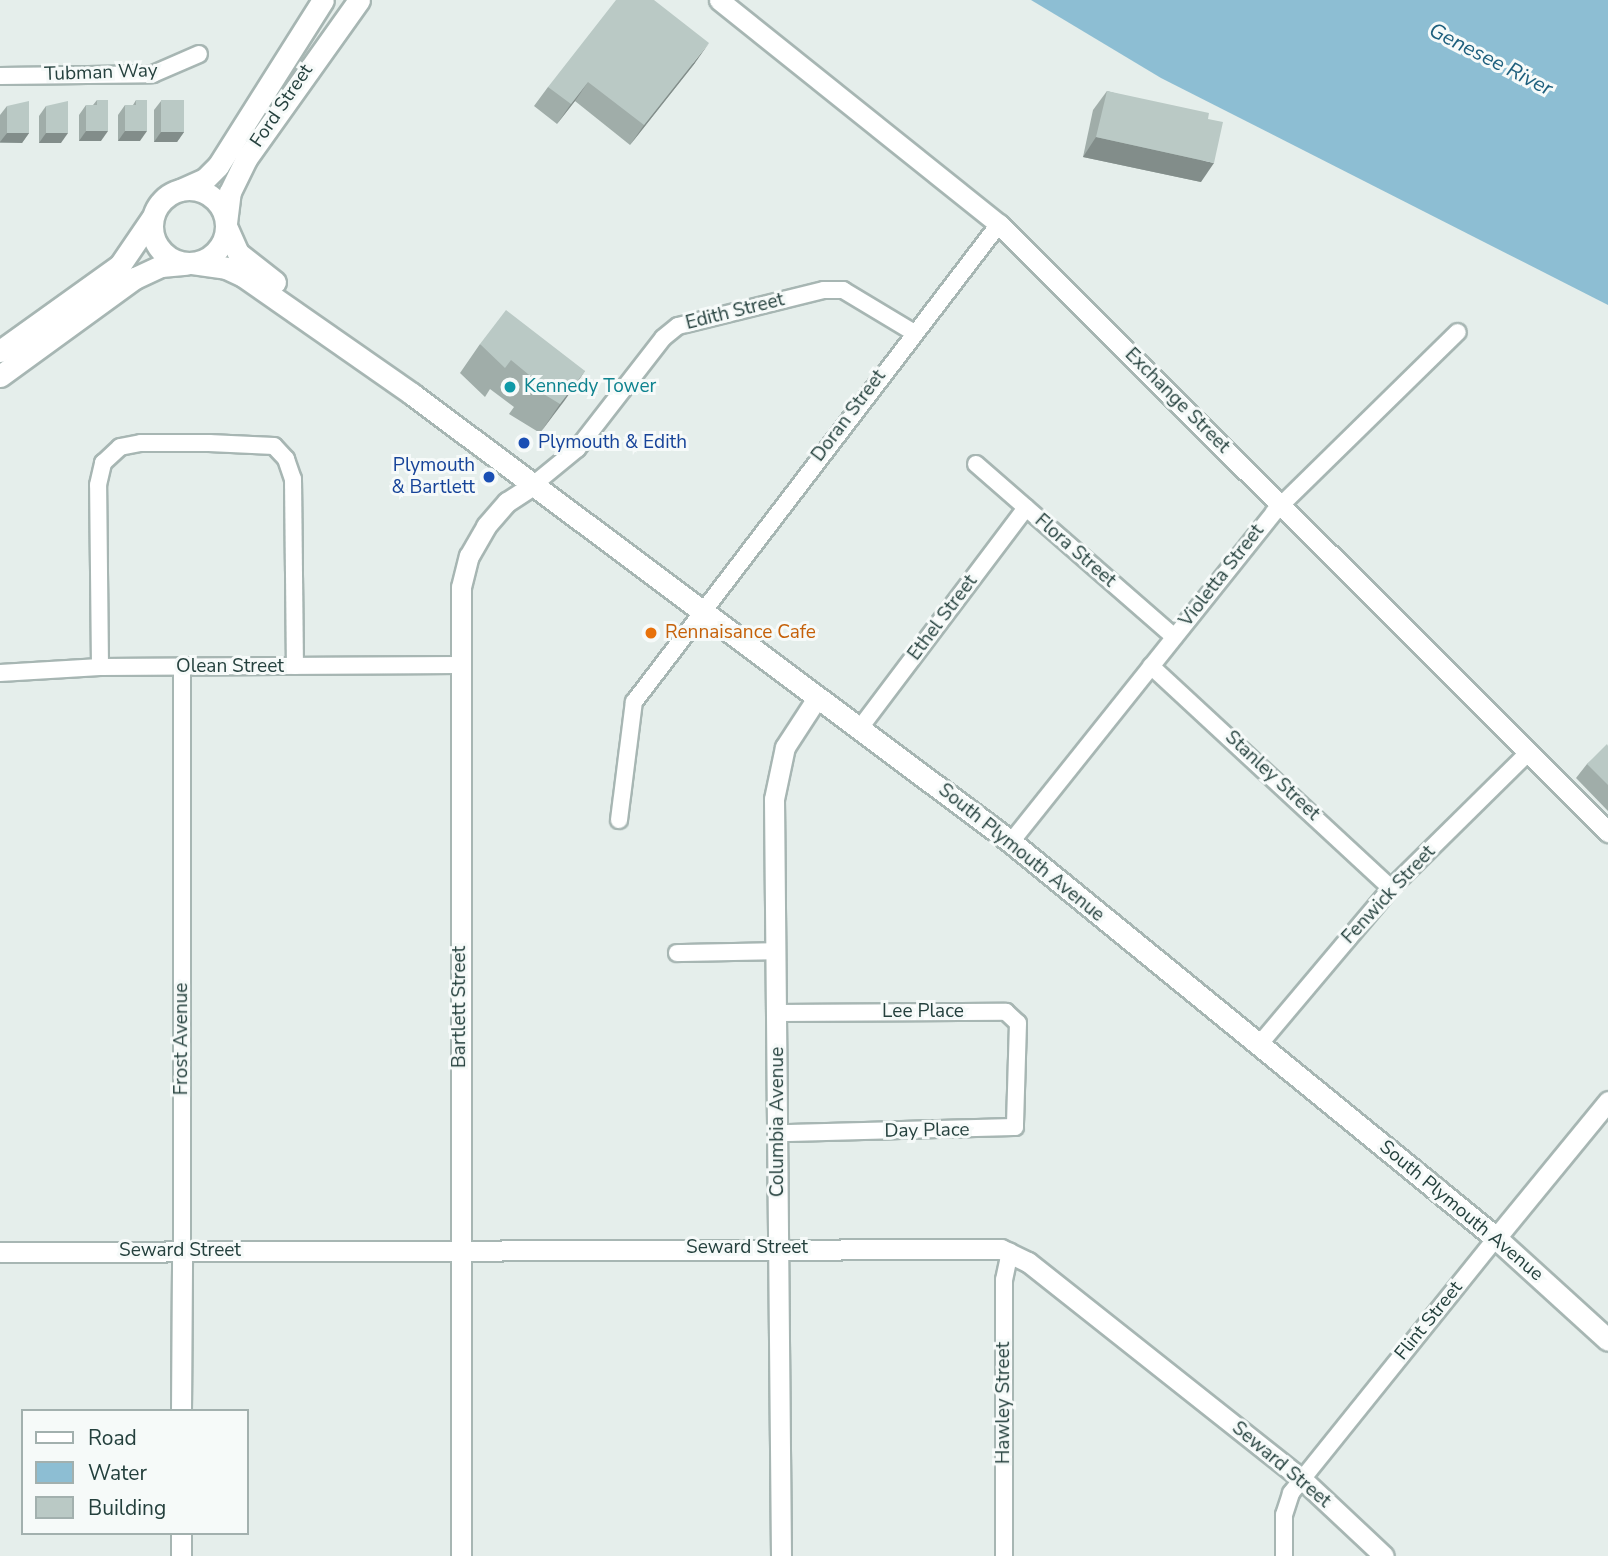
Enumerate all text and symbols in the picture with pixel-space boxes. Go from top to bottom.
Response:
water label: Genesee River [1425,17,1557,101]
street label: Tubman Way [44,60,158,86]
street label: Ford Street [246,60,318,152]
street label: Edith Street [683,289,787,335]
street label: Exchange Street [1120,344,1234,458]
street label: Doran Street [807,366,891,466]
place label: Kennedy Tower [524,376,656,398]
marker: Kennedy Tower [502,379,518,395]
place label: Plymouth & Edith [538,432,687,454]
marker: Plymouth & Edith [516,435,532,451]
place label: Plymouth & Bartlett [391,455,475,499]
marker: Plymouth & Bartlett [481,469,497,485]
street label: Flora Street [1030,510,1120,592]
street label: Violetta Street [1175,520,1269,632]
street label: Ethel Street [904,571,982,665]
place label: Rennaisance Cafe [665,622,816,644]
marker: Rennaisance Cafe [643,625,659,641]
street label: Olean Street [176,656,284,678]
street label: Stanley Street [1220,726,1324,826]
street label: South Plymouth Avenue [933,779,1109,927]
street label: Fenwick Street [1338,841,1440,949]
street label: Bartlett Street [449,946,471,1068]
street label: Frost Avenue [171,983,193,1095]
street label: Lee Place [882,1001,964,1023]
street label: Columbia Avenue [767,1047,789,1197]
street label: Day Place [884,1119,970,1143]
street label: South Plymouth Avenue [1374,1136,1548,1286]
street label: Seward Street [686,1237,808,1259]
street label: Seward Street [119,1240,241,1262]
street label: Flint Street [1390,1277,1468,1365]
street label: Hawley Street [993,1342,1015,1464]
legend [21,1409,248,1535]
street label: Seward Street [1227,1417,1335,1513]
text: Road [88,1424,137,1452]
text: Water [88,1459,147,1487]
text: Building [88,1494,166,1522]

